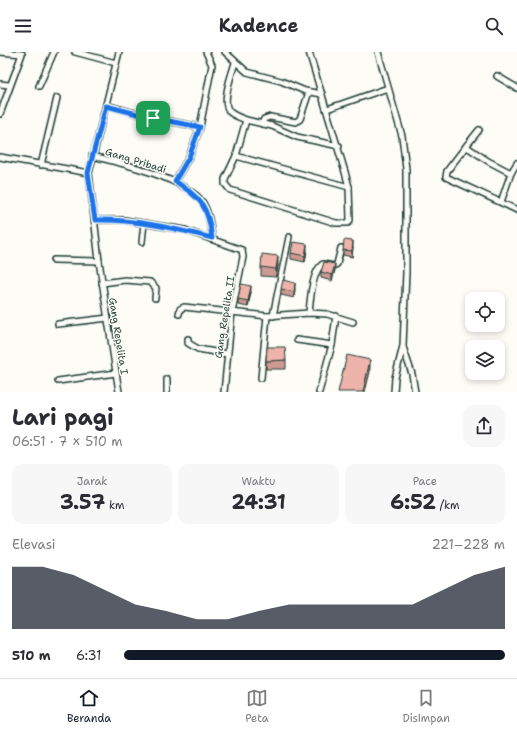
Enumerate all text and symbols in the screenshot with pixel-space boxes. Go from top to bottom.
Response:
text: Kadence [219,14,298,38]
icon: menu [12,15,34,37]
icon: search [483,15,505,37]
pin [136,101,170,135]
icon: arrive [142,107,164,129]
street label: Gang Pribadi [104,145,168,176]
street label: Gang Repelita II [212,274,238,359]
map controls [465,292,505,380]
button: locate [465,292,505,332]
street label: Gang Repelita I [106,297,131,376]
button: layers [465,340,505,380]
text: Lari pagi [12,403,114,432]
button: share [463,405,505,447]
text: 06:51 · 7 × 510 m [12,433,122,450]
text: Jarak [77,474,108,489]
text: Waktu [242,474,275,489]
text: Pace [413,474,437,489]
text: 3.57 [60,489,105,515]
text: 24:31 [231,489,286,515]
text: 6:52 [390,489,436,515]
text: km [105,498,125,513]
text: /km [436,498,459,513]
text: Elevasi [12,536,55,553]
text: 221–228 m [432,536,505,553]
text: 510 m [12,647,51,664]
text: 6:31 [76,647,101,664]
tab: Beranda [67,687,111,726]
tab: Peta [245,687,269,726]
tab: Disimpan [402,687,450,726]

